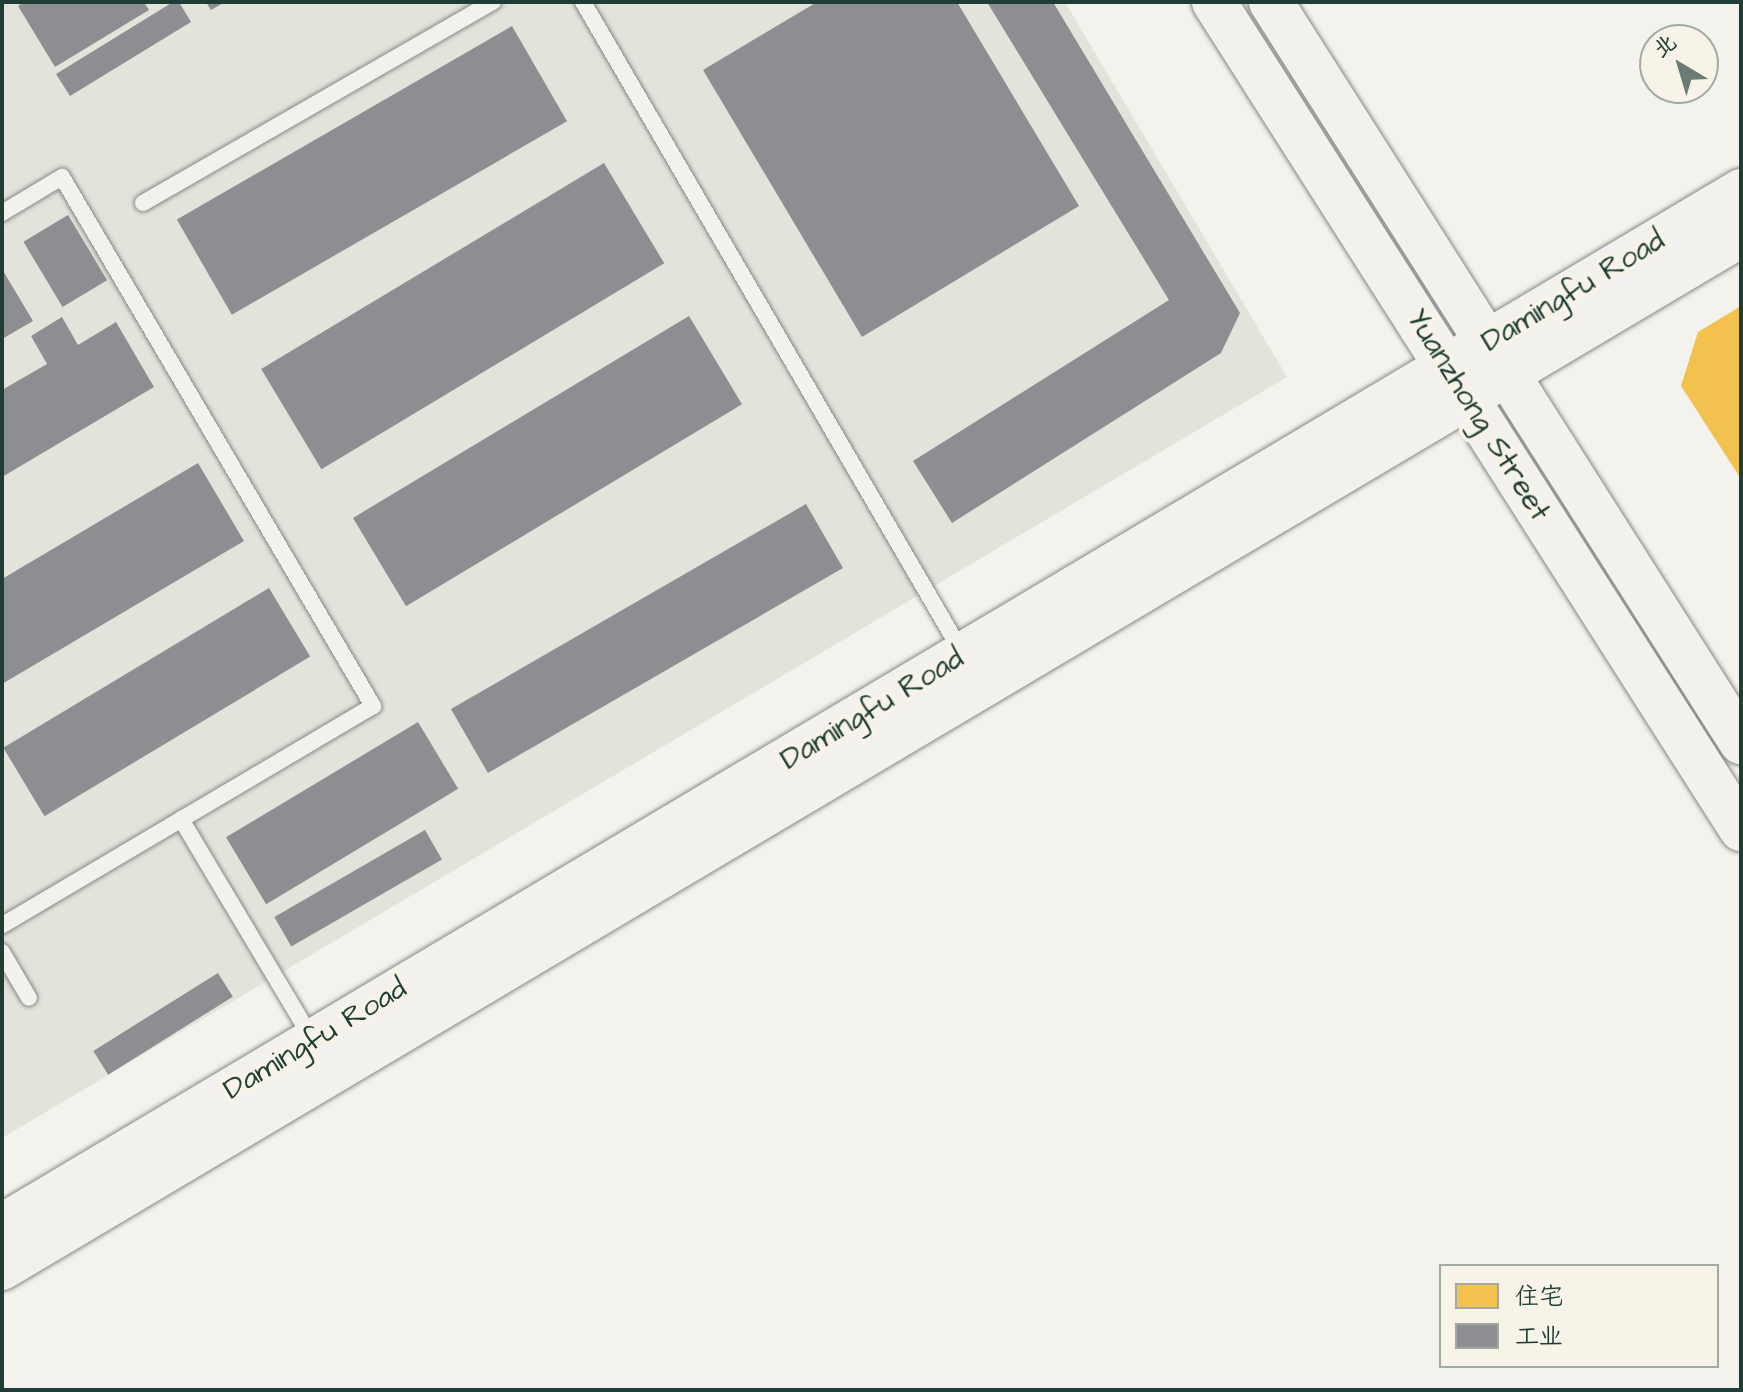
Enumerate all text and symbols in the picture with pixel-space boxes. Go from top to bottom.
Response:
north arrow [1639,24,1719,104]
text: 北 [1647,27,1683,65]
street label: Damingfu Road [1475,222,1671,360]
street label: Yuanzhong Street [1398,302,1558,528]
street label: Damingfu Road [774,640,970,778]
street label: Damingfu Road [217,970,413,1108]
legend [1439,1264,1719,1368]
text: 住宅 [1515,1280,1563,1314]
text: 工业 [1515,1320,1563,1354]

